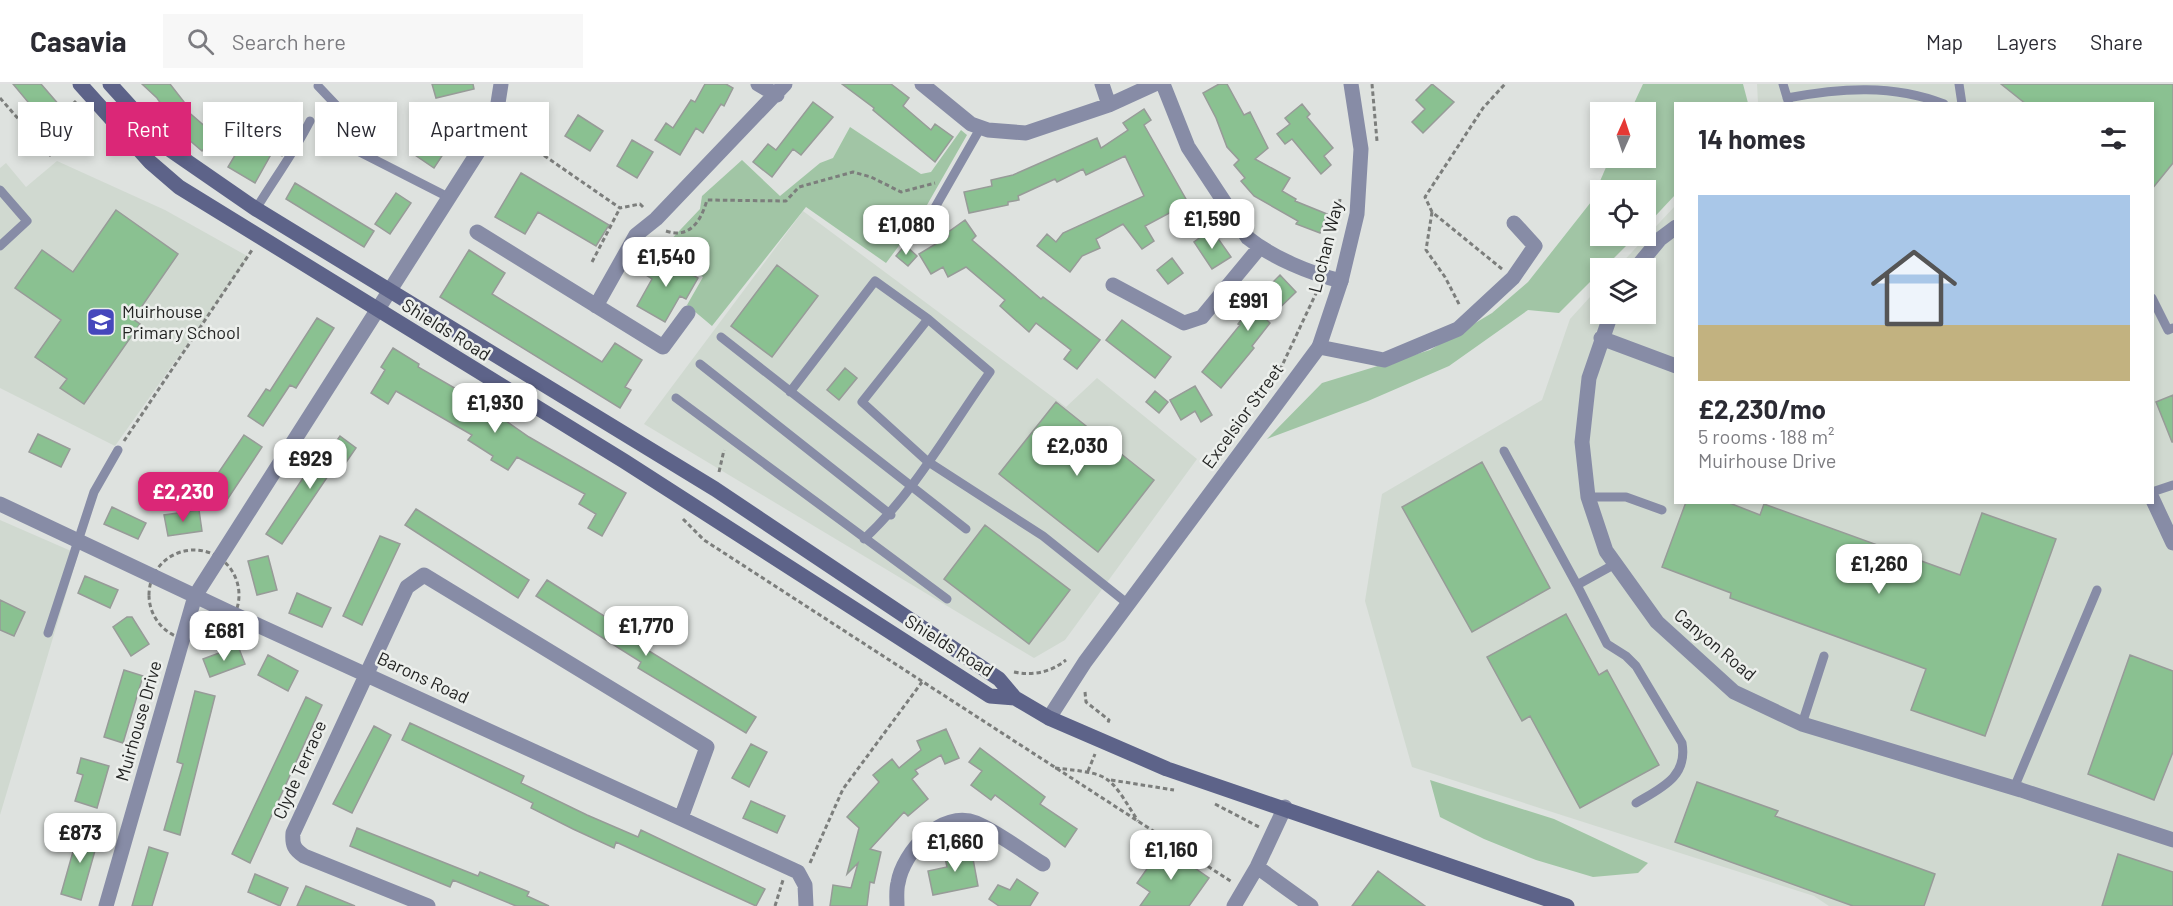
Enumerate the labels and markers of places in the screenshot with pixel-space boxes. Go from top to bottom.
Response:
pin: £1,590 [1163,199,1261,250]
pin: £1,080 [857,205,955,256]
pin: £1,540 [617,237,715,288]
pin: £991 [1212,281,1284,332]
place label: Muirhouse Primary School [122,300,240,343]
school or university icon: Muirhouse Primary School [85,306,117,338]
pin: £1,930 [446,383,544,434]
pin: £2,030 [1028,426,1126,477]
pin: £929 [274,439,346,490]
pin: £2,230 [134,472,232,523]
pin: £1,260 [1830,544,1928,595]
pin: £1,770 [597,606,695,657]
pin: £681 [188,611,260,662]
pin: £873 [44,813,116,864]
pin: £1,660 [906,822,1004,873]
pin: £1,160 [1122,830,1220,881]

